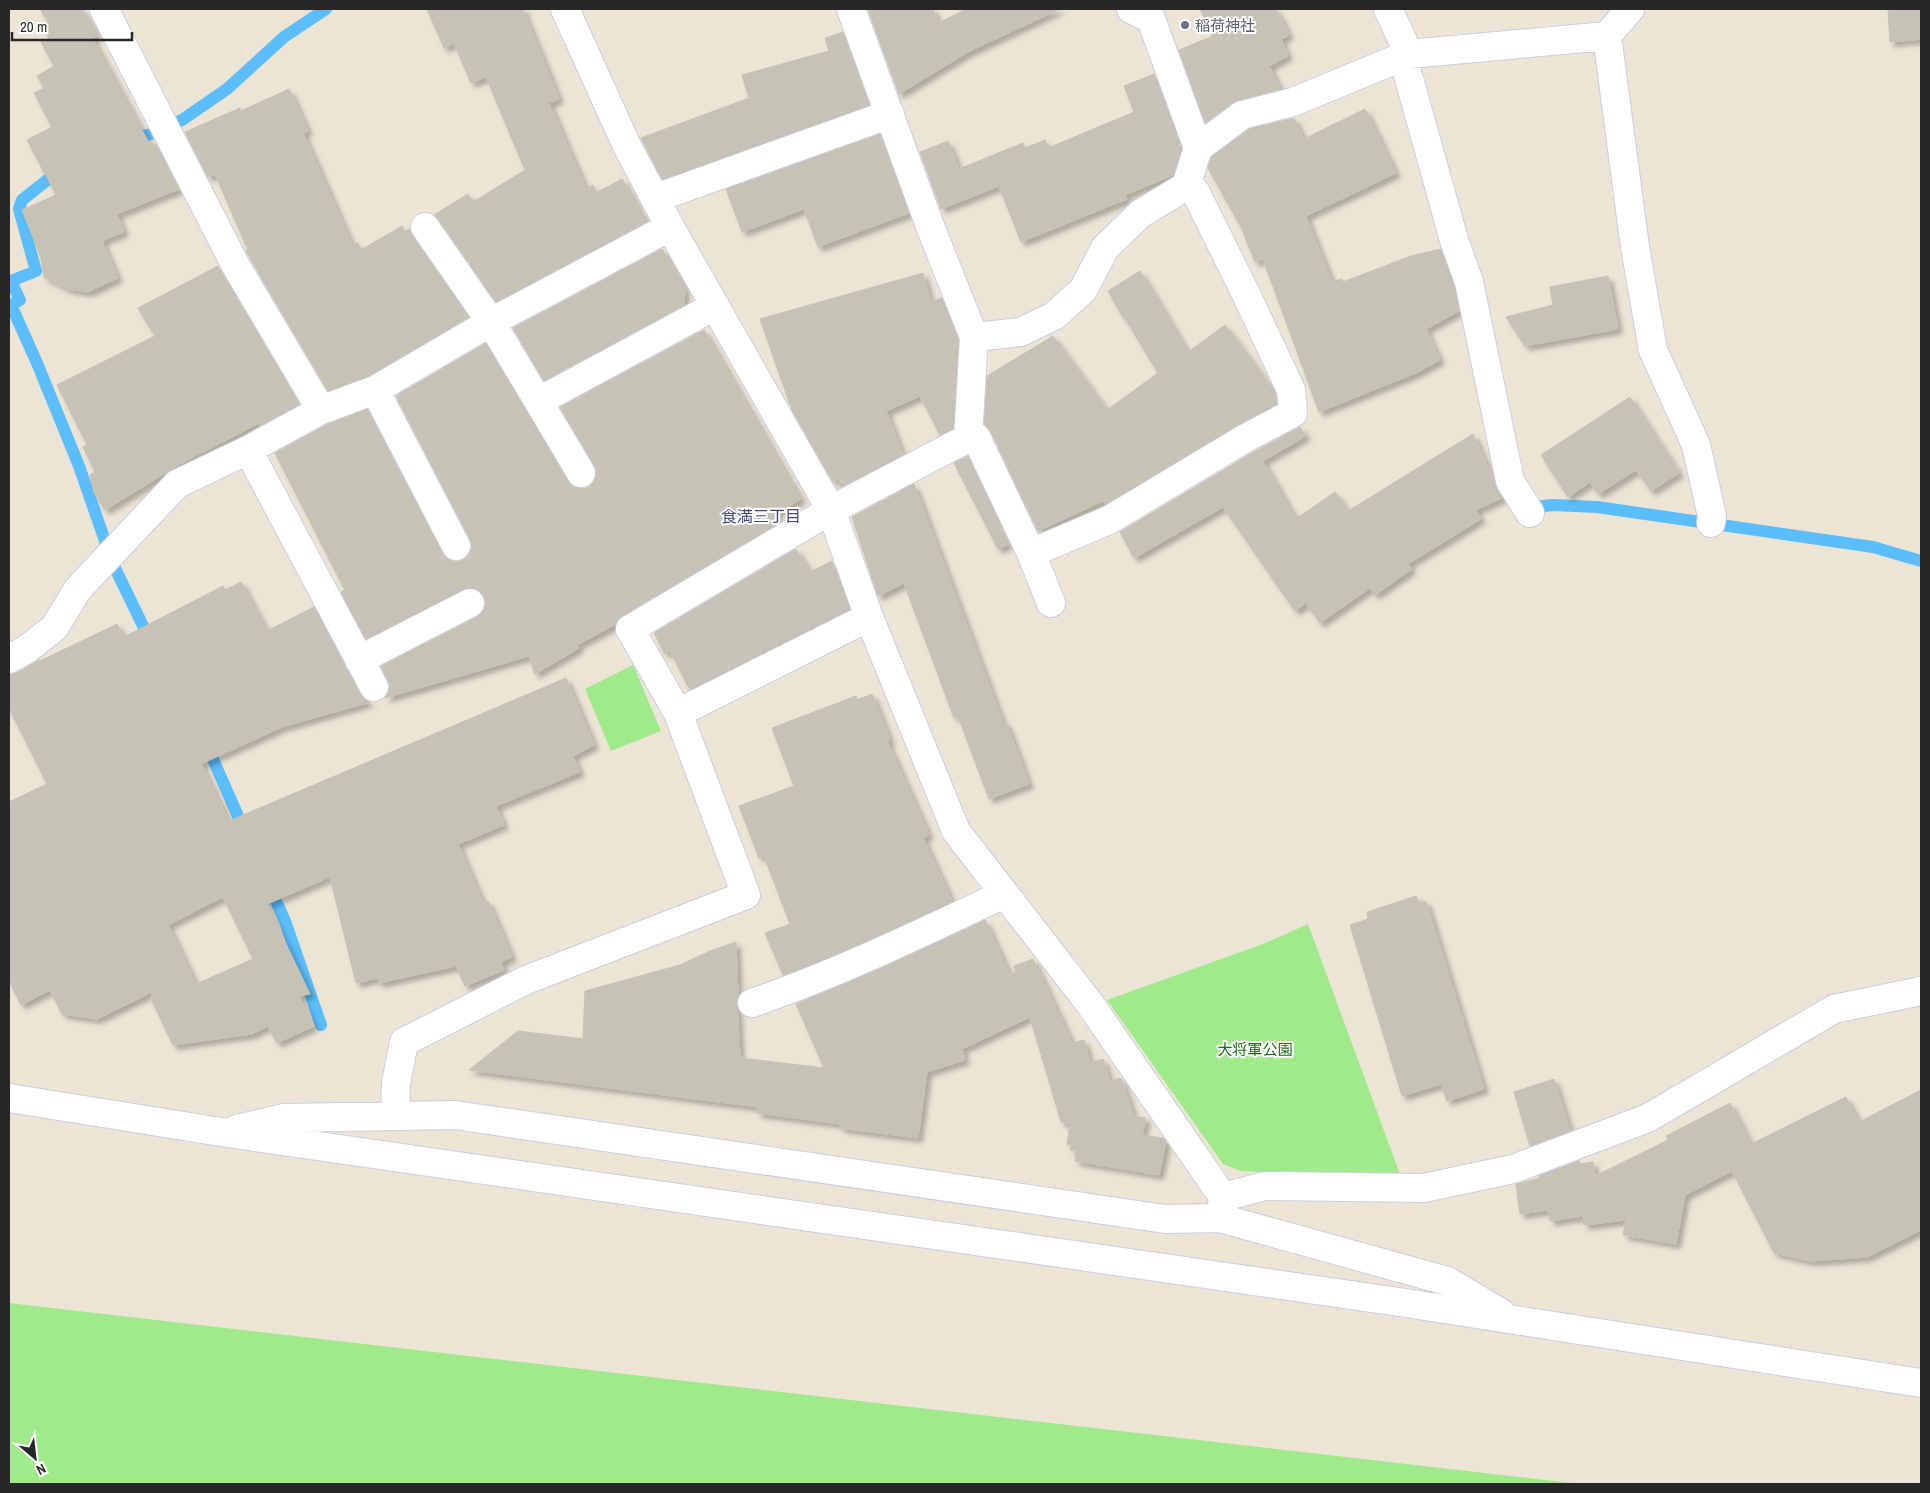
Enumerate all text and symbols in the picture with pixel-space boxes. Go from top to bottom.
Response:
scale bar [12,10,132,42]
place label: 稲荷神社 [1195,15,1255,36]
text: 20 m [20,16,47,37]
marker: 稲荷神社 [1179,19,1191,31]
district label: 食満三丁目 [721,505,801,527]
park label: 大将軍公園 [1217,1039,1293,1060]
north arrow [10,1433,60,1483]
text: N [33,1460,49,1479]

